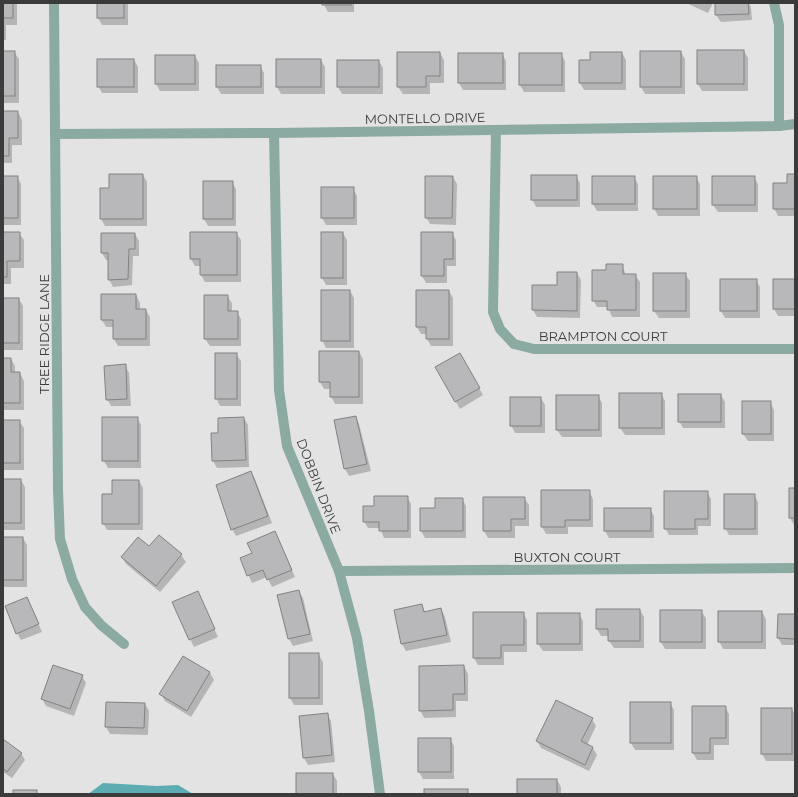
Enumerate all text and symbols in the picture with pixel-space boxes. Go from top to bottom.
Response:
street label: MONTELLO DRIVE [364,109,486,127]
street label: TREE RIDGE LANE [36,274,52,394]
street label: BRAMPTON COURT [539,328,668,344]
street label: DOBBIN DRIVE [294,436,344,536]
street label: BUXTON COURT [513,549,621,565]

